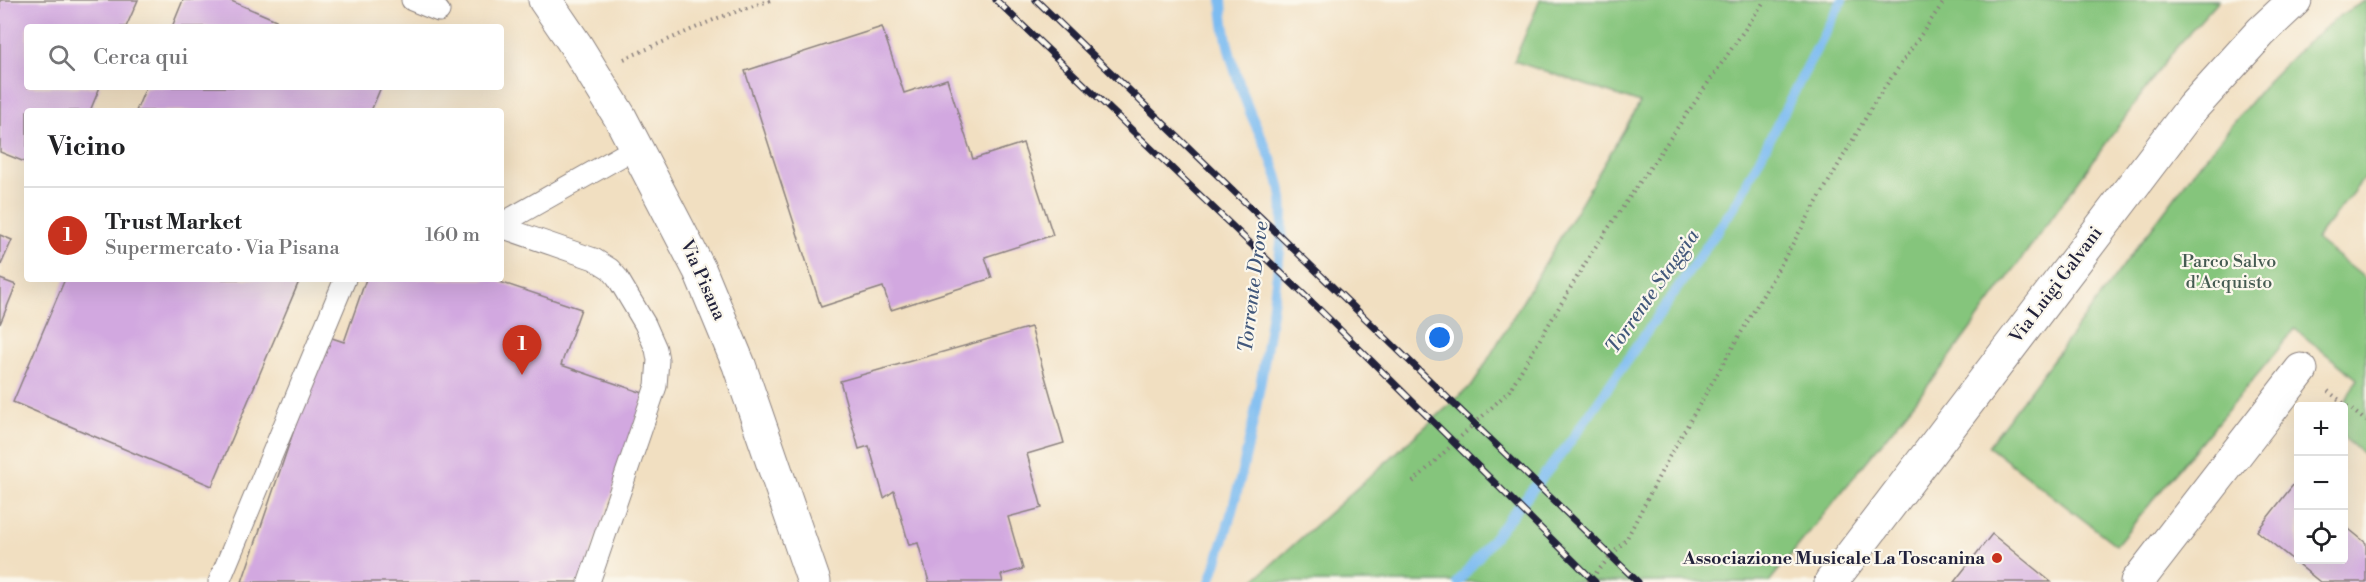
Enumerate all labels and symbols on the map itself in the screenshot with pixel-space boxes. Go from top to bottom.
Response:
water label: Torrente Drove [1234,219,1275,354]
street label: Via Luigi Galvani [2004,222,2107,349]
water label: Torrente Staggia [1601,224,1706,359]
street label: Via Pisana [675,235,731,325]
park label: Parco Salvo d'Acquisto [2182,250,2276,294]
your location [1425,323,1454,352]
pin: 1 [502,326,542,375]
place label: Associazione Musicale La Toscanina [1682,547,1985,570]
marker: Associazione Musicale La Toscanina [1990,551,2004,565]

